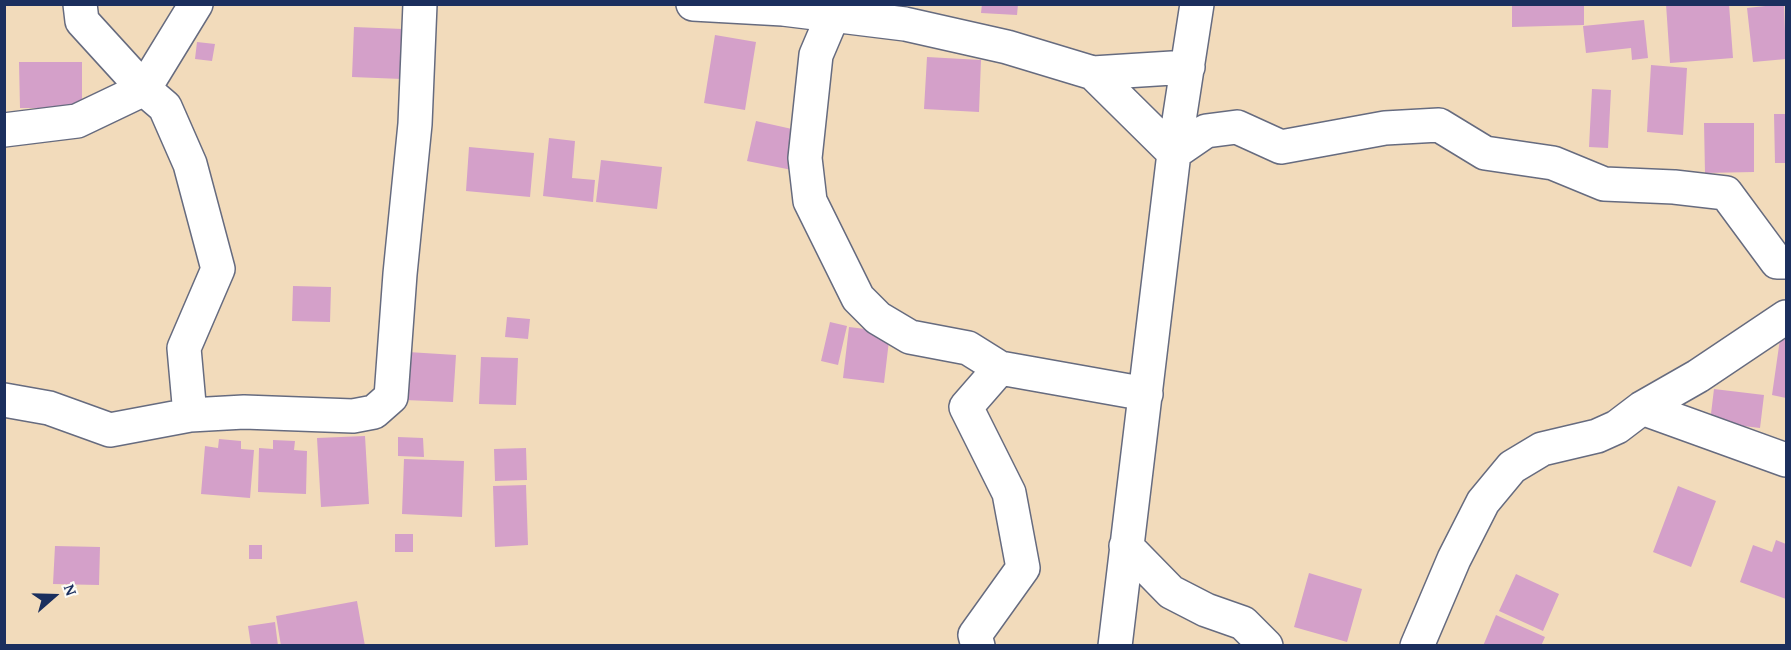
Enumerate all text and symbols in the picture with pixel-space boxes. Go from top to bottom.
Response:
north arrow [24,566,84,626]
text: N [58,581,84,599]

